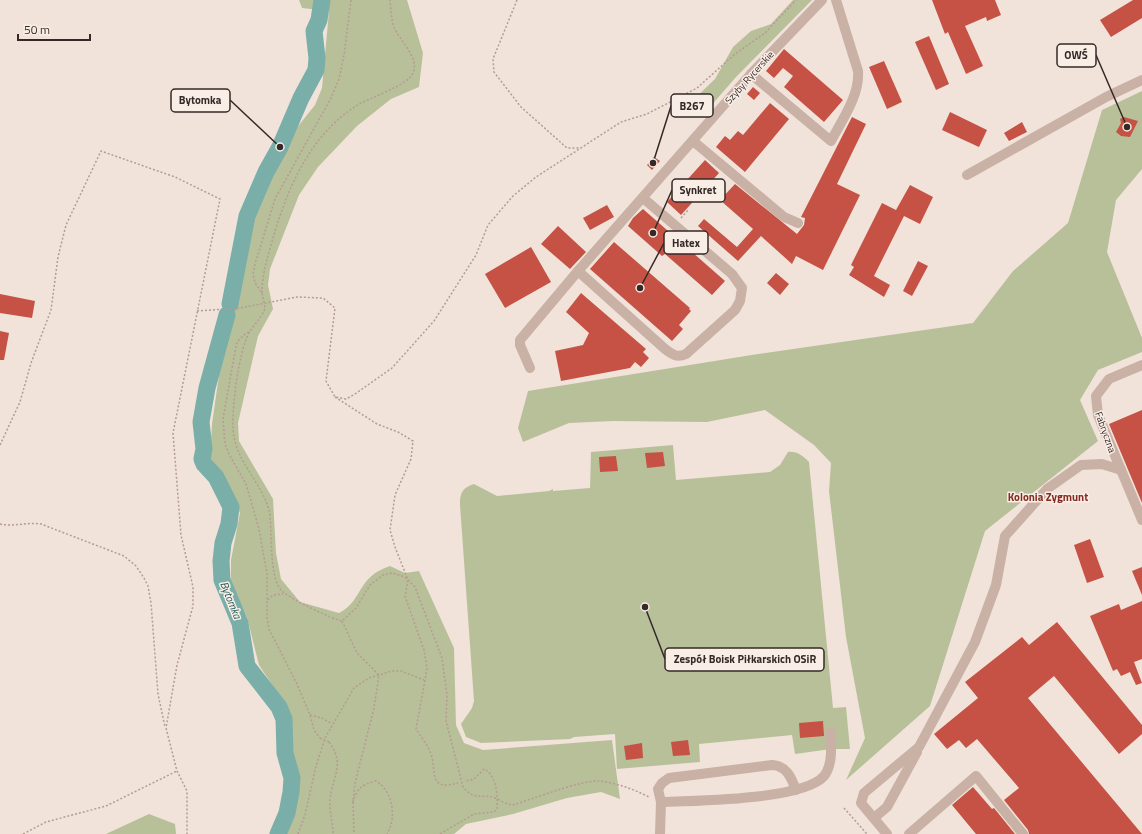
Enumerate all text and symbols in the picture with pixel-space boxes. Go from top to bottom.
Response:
scale bar [18,16,90,42]
text: 50 m [24,20,50,39]
callout: OWŚ [1057,44,1096,67]
street label: Szyby Rycerskie [721,47,777,107]
text: OWŚ [1064,47,1088,63]
callout: Bytomka [171,89,230,112]
text: Bytomka [179,92,222,108]
callout: B267 [671,94,713,117]
text: B267 [679,98,705,114]
callout: Synkret [672,179,725,202]
text: Synkret [680,182,716,198]
callout: Hatex [664,231,708,254]
text: Hatex [672,235,701,251]
street label: Fabryczna [1091,410,1120,455]
district label: Kolonia Zygmunt [1008,489,1088,505]
water label: Bytomka [216,579,246,622]
callout: Zespół Boisk Piłkarskich OSiR [665,648,824,671]
text: Zespół Boisk Piłkarskich OSiR [674,651,816,667]

